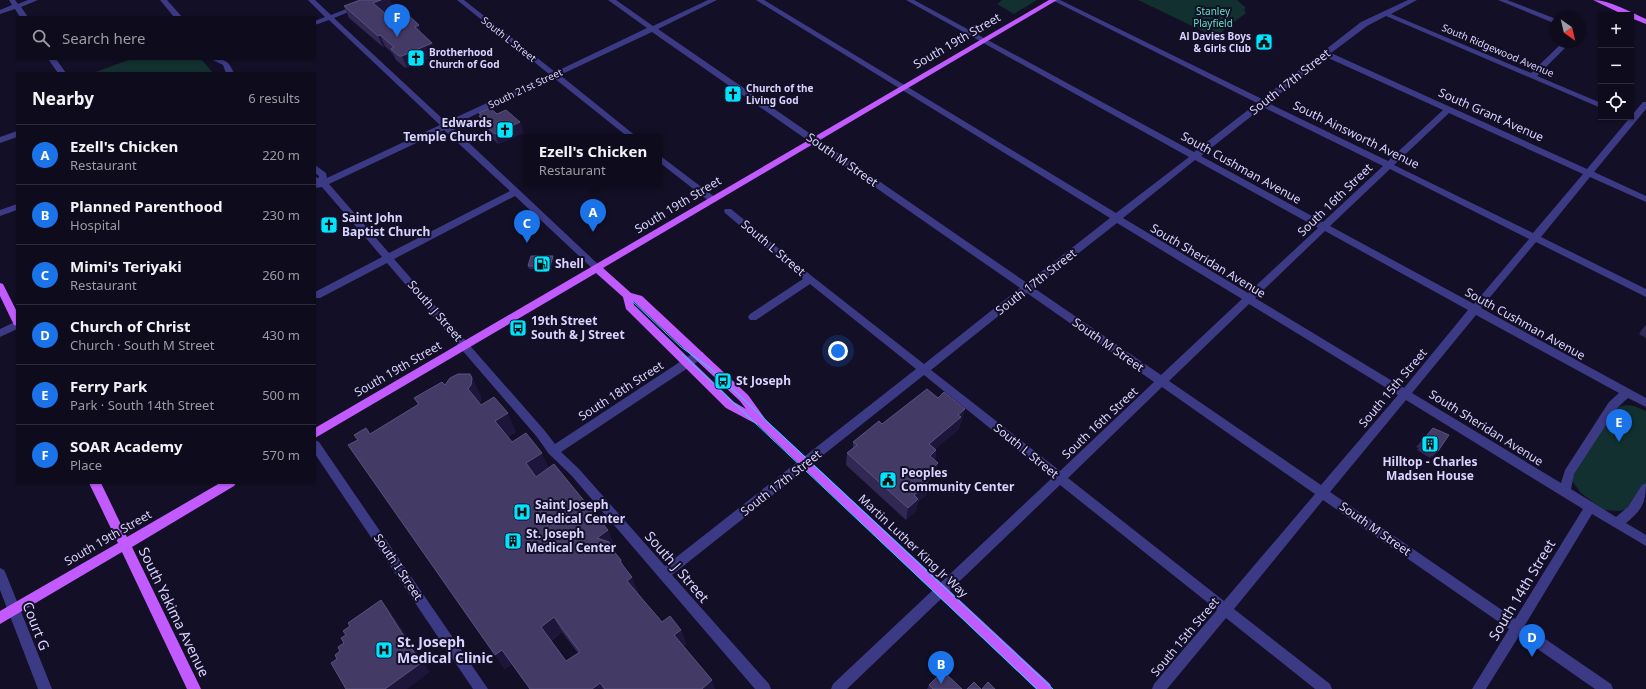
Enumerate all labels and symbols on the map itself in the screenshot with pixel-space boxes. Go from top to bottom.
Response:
pin: F [384,4,410,37]
park label: Stanley Playfield [1193,4,1233,30]
street label: South 19th Street [910,8,1004,72]
north arrow [1550,12,1586,48]
street label: South L Street [479,13,540,65]
street label: South Ridgewood Avenue [1440,20,1557,80]
place label: Al Davies Boys & Girls Club [1179,29,1251,55]
public building icon: Al Davies Boys & Girls Club [1254,32,1274,52]
street label: South 17th Street [1246,44,1334,119]
place label: Brotherhood Church of God [429,45,499,71]
church icon: Brotherhood Church of God [406,48,426,68]
street label: South 21st Street [486,64,565,111]
place label: Church of the Living God [746,81,814,107]
church icon: Church of the Living God [723,84,743,104]
street label: South Grant Avenue [1436,84,1547,145]
street label: South Ainsworth Avenue [1290,97,1422,173]
place label: Edwards Temple Church [403,114,492,145]
church icon: Edwards Temple Church [495,120,515,140]
street label: South Cushman Avenue [1178,127,1305,208]
street label: South M Street [803,129,882,191]
street label: South 16th Street [1293,159,1376,240]
street label: South 19th Street [631,172,725,237]
pin: A [580,199,606,232]
place label: Saint John Baptist Church [342,209,430,240]
pin: C [514,210,540,243]
church icon: Saint John Baptist Church [319,215,339,235]
street label: South L Street [738,216,810,280]
street label: South Sheridan Avenue [1147,219,1269,302]
street label: South 17th Street [992,244,1080,319]
fuel station icon: Shell [532,254,552,274]
place label: Shell [555,255,584,272]
street label: South J Street [404,276,467,345]
street label: South Cushman Avenue [1462,283,1589,364]
place label: 19th Street South & J Street [531,312,625,343]
street label: South M Street [1069,314,1148,376]
bus stop icon: 19th Street South & J Street [508,318,528,338]
street label: South 19th Street [351,336,445,400]
your location [828,341,848,361]
street label: South 15th Street [1355,344,1431,431]
street label: South 18th Street [575,356,667,424]
bus stop icon: St Joseph [713,371,733,391]
place label: St Joseph [736,372,791,389]
street label: South 16th Street [1058,382,1142,462]
street label: South Sheridan Avenue [1426,385,1547,470]
pin: E [1606,409,1632,442]
street label: South L Street [990,419,1063,483]
building icon: Hilltop - Charles Madsen House [1420,434,1440,454]
street label: South 17th Street [737,445,825,520]
place label: Hilltop - Charles Madsen House [1382,453,1478,484]
place label: Peoples Community Center [901,464,1015,495]
public building icon: Peoples Community Center [878,470,898,490]
street label: Martin Luther King Jr Way [855,490,973,602]
place label: Saint Joseph Medical Center [535,496,626,527]
street label: South M Street [1336,498,1415,560]
hospital icon: Saint Joseph Medical Center [512,502,532,522]
street label: South 19th Street [61,505,155,569]
place label: St. Joseph Medical Center [526,525,617,556]
street label: South J Street [641,527,714,606]
street label: South I Street [370,530,427,604]
building icon: St. Joseph Medical Center [503,531,523,551]
street label: South 14th Street [1484,536,1559,644]
street label: South Yakima Avenue [135,544,214,680]
street label: South 15th Street [1147,593,1223,680]
street label: Court G [19,599,54,653]
pin: D [1519,624,1545,657]
place label: St. Joseph Medical Clinic [397,632,493,667]
hospital icon: St. Joseph Medical Clinic [374,640,394,660]
pin: B [928,651,954,684]

